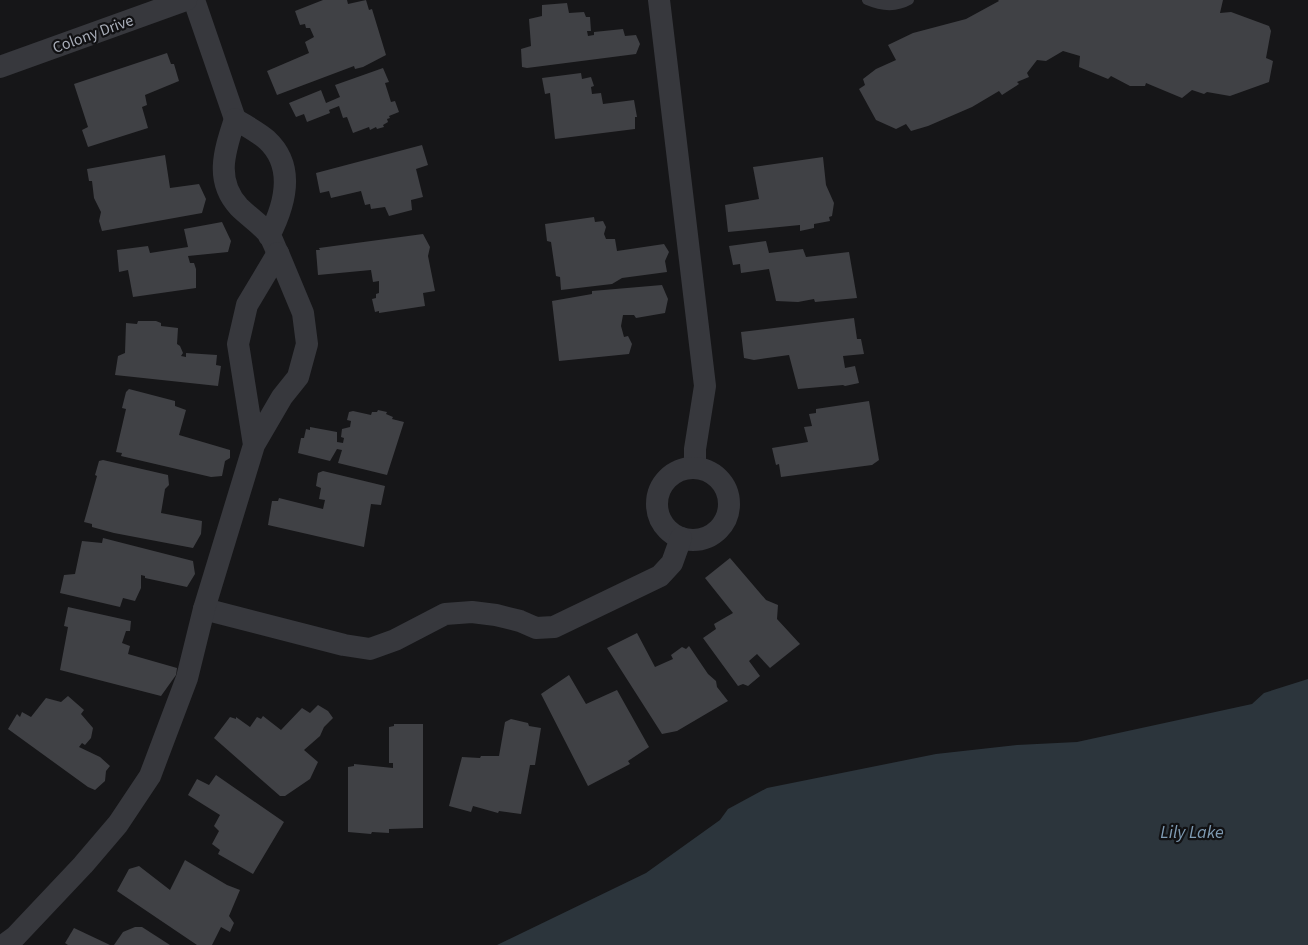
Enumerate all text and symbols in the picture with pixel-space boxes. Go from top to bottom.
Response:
street label: Colony Drive [49,9,137,59]
water label: Lily Lake [1160,820,1224,845]

